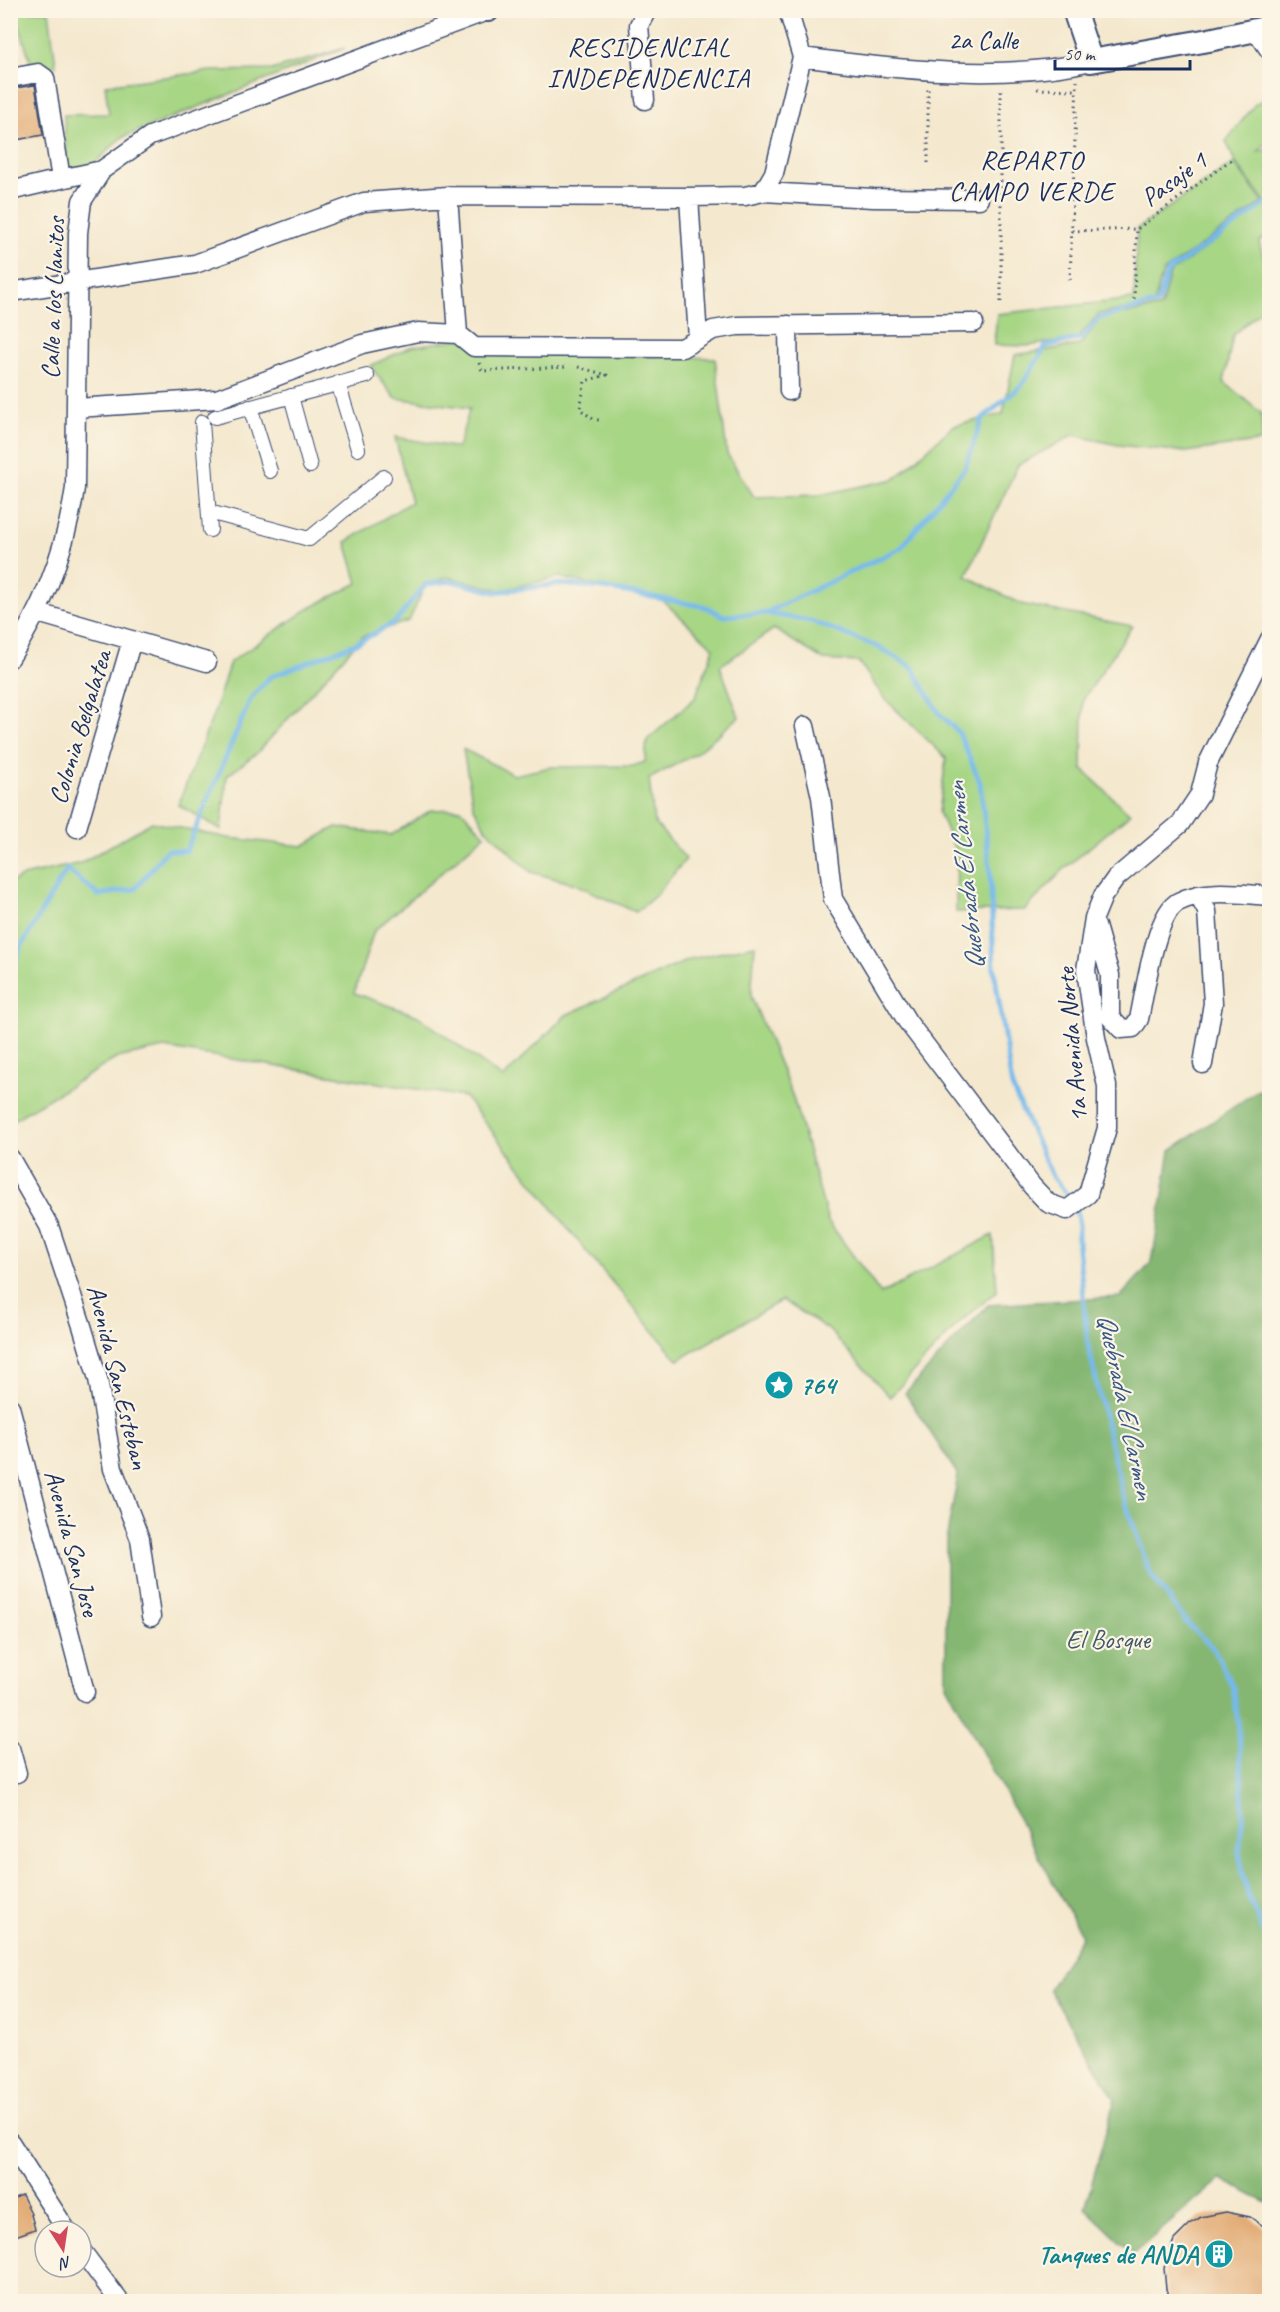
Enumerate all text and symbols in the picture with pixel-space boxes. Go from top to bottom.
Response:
street label: 2a Calle [948,24,1019,57]
district label: RESIDENCIAL INDEPENDENCIA [547,30,751,95]
scale bar [1055,33,1190,71]
text: 50 m [1064,43,1097,65]
district label: REPARTO CAMPO VERDE [949,143,1117,208]
street label: Pasaje 1 [1135,143,1214,214]
street label: Calle a los Llanitos [34,214,72,380]
street label: Colonia Belgalatea [41,644,120,808]
water label: Quebrada El Carmen [938,779,992,972]
street label: 1a Avenida Norte [1049,965,1095,1124]
street label: Avenida San Esteban [79,1281,157,1473]
water label: Quebrada El Carmen [1090,1310,1163,1504]
place icon: 764 [763,1369,795,1401]
place label: 764 [800,1369,839,1402]
street label: Avenida San Jose [37,1466,108,1621]
park label: El Bosque [1066,1623,1151,1656]
north arrow [33,2219,93,2279]
place label: Tanques de ANDA [1038,2238,1200,2271]
building icon: Tanques de ANDA [1203,2238,1235,2270]
text: N [56,2252,73,2274]

